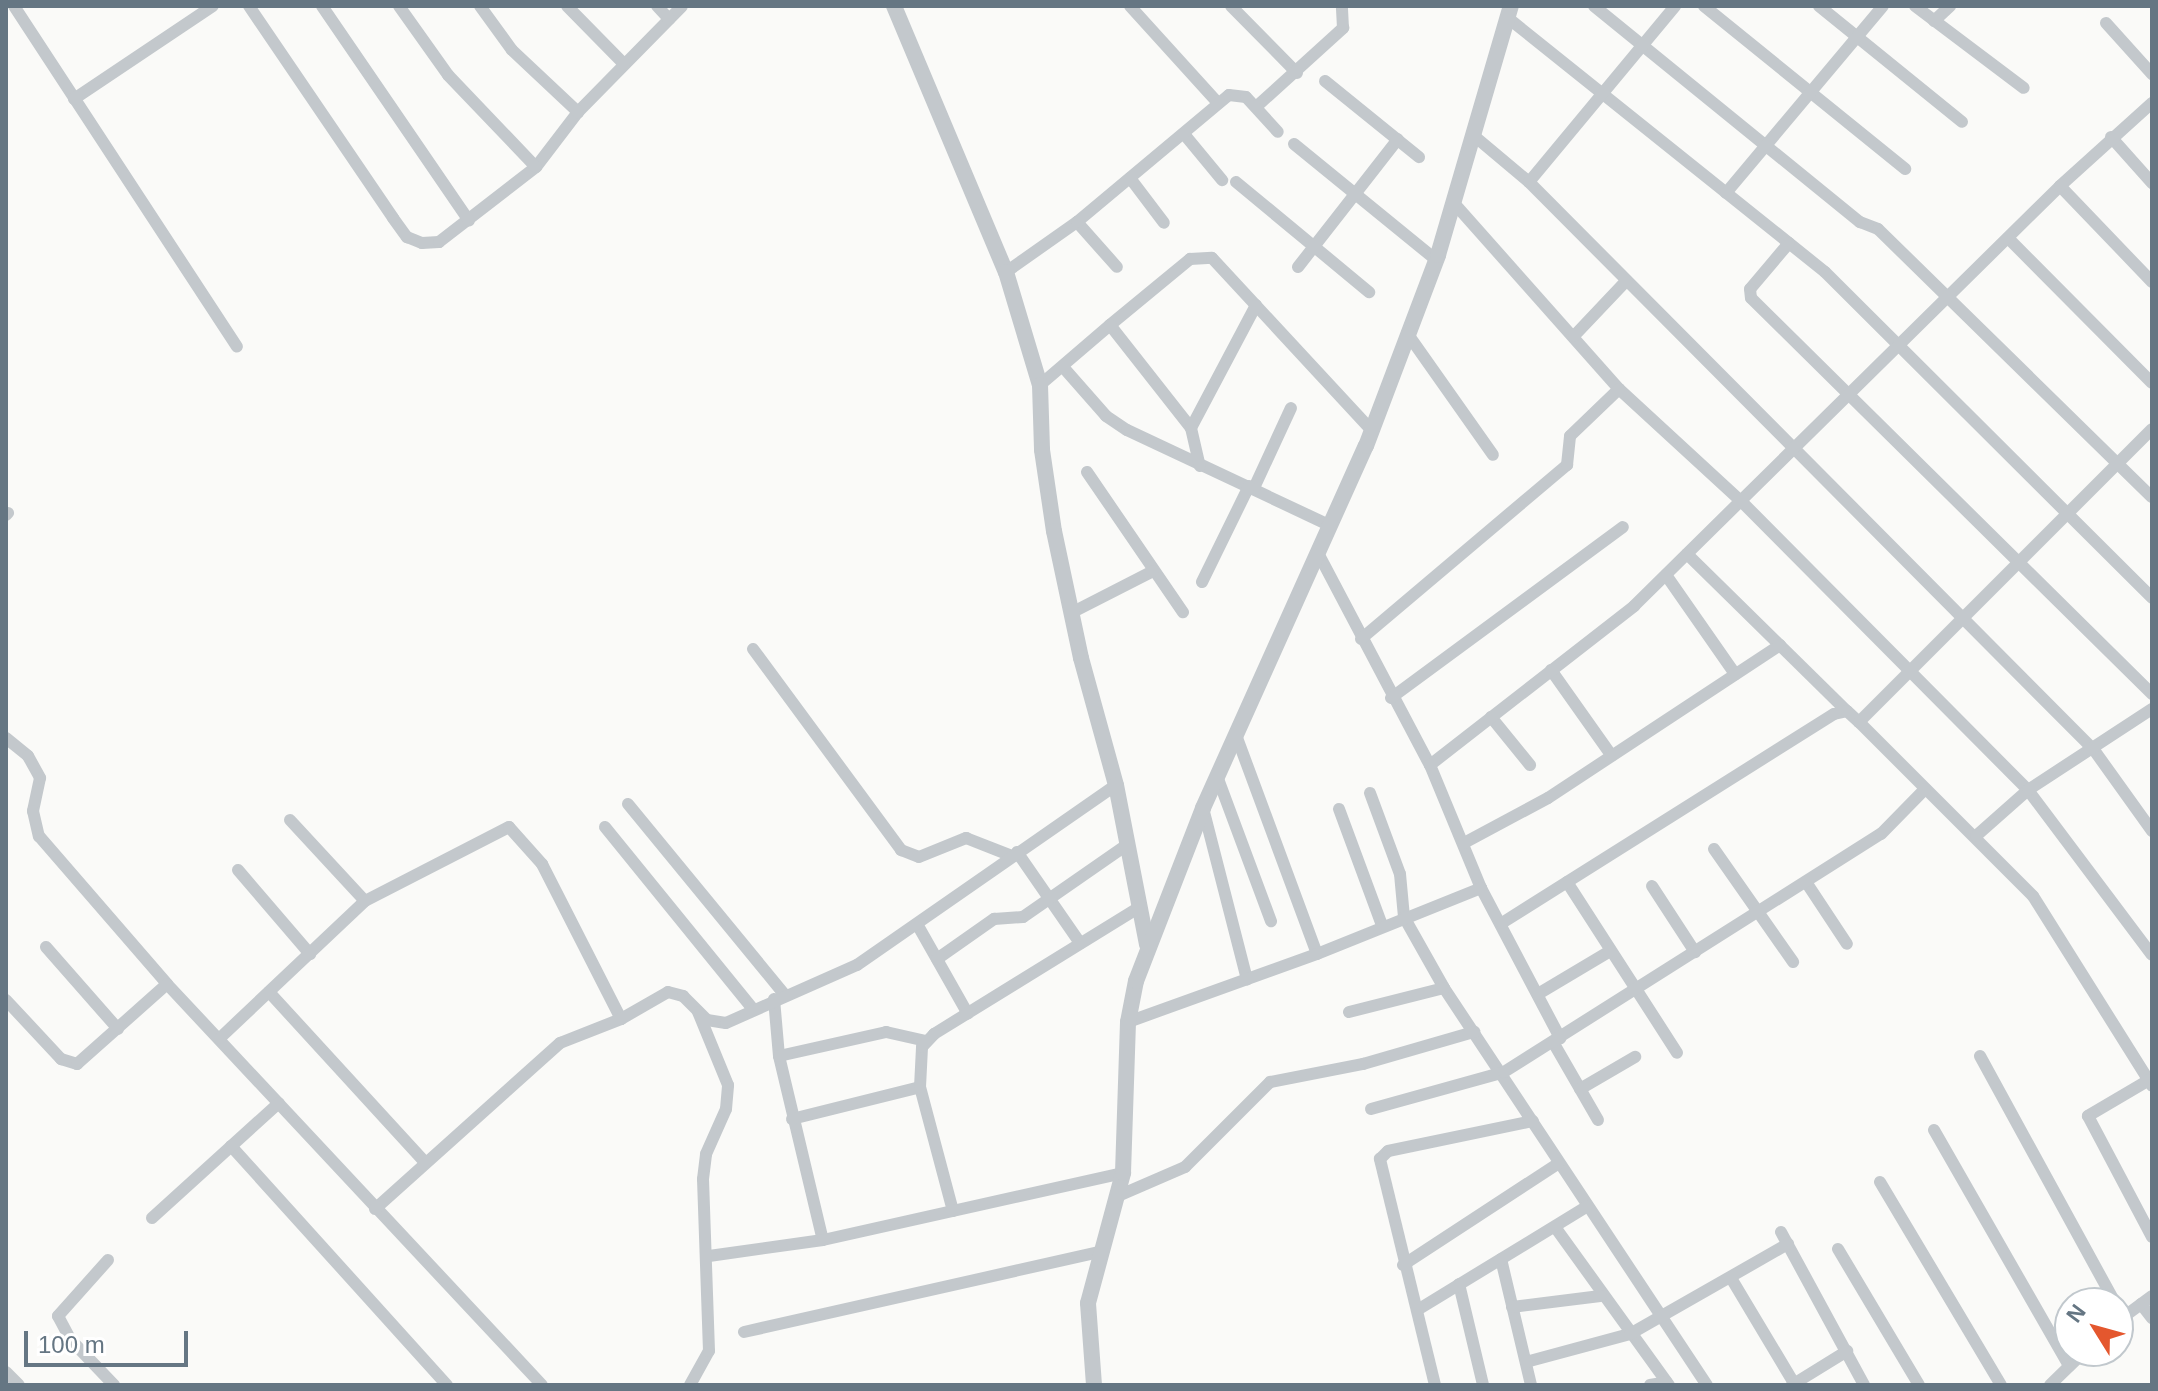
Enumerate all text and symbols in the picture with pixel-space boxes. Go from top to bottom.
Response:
north arrow [2054,1287,2134,1367]
text: N [2061,1300,2091,1327]
scale bar [28,1315,192,1365]
text: 100 m [38,1331,105,1358]

